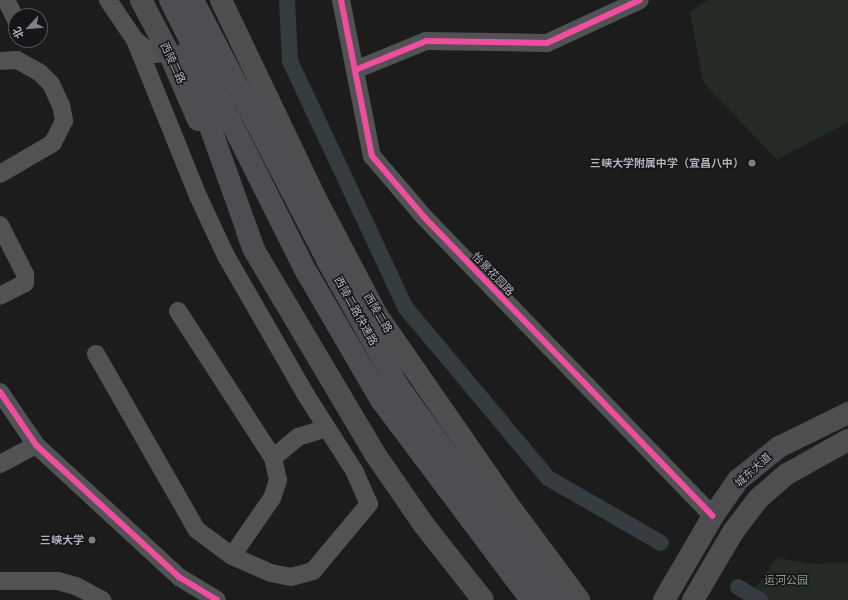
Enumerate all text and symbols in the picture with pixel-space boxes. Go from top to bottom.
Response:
north arrow [8,8,48,48]
text: 北 [9,25,27,41]
street label: 西陵二路 [158,40,188,86]
place label: 三峡大学附属中学（宜昌八中） [590,156,744,170]
marker: 三峡大学附属中学（宜昌八中） [747,158,757,168]
street label: 怡景花园路 [469,250,517,298]
street label: 西陵二路快速路 [332,274,380,348]
street label: 西陵二路 [361,291,395,335]
street label: 城东大道 [732,450,774,490]
place label: 三峡大学 [40,533,84,547]
marker: 三峡大学 [87,535,97,545]
park label: 运河公园 [764,573,808,587]

